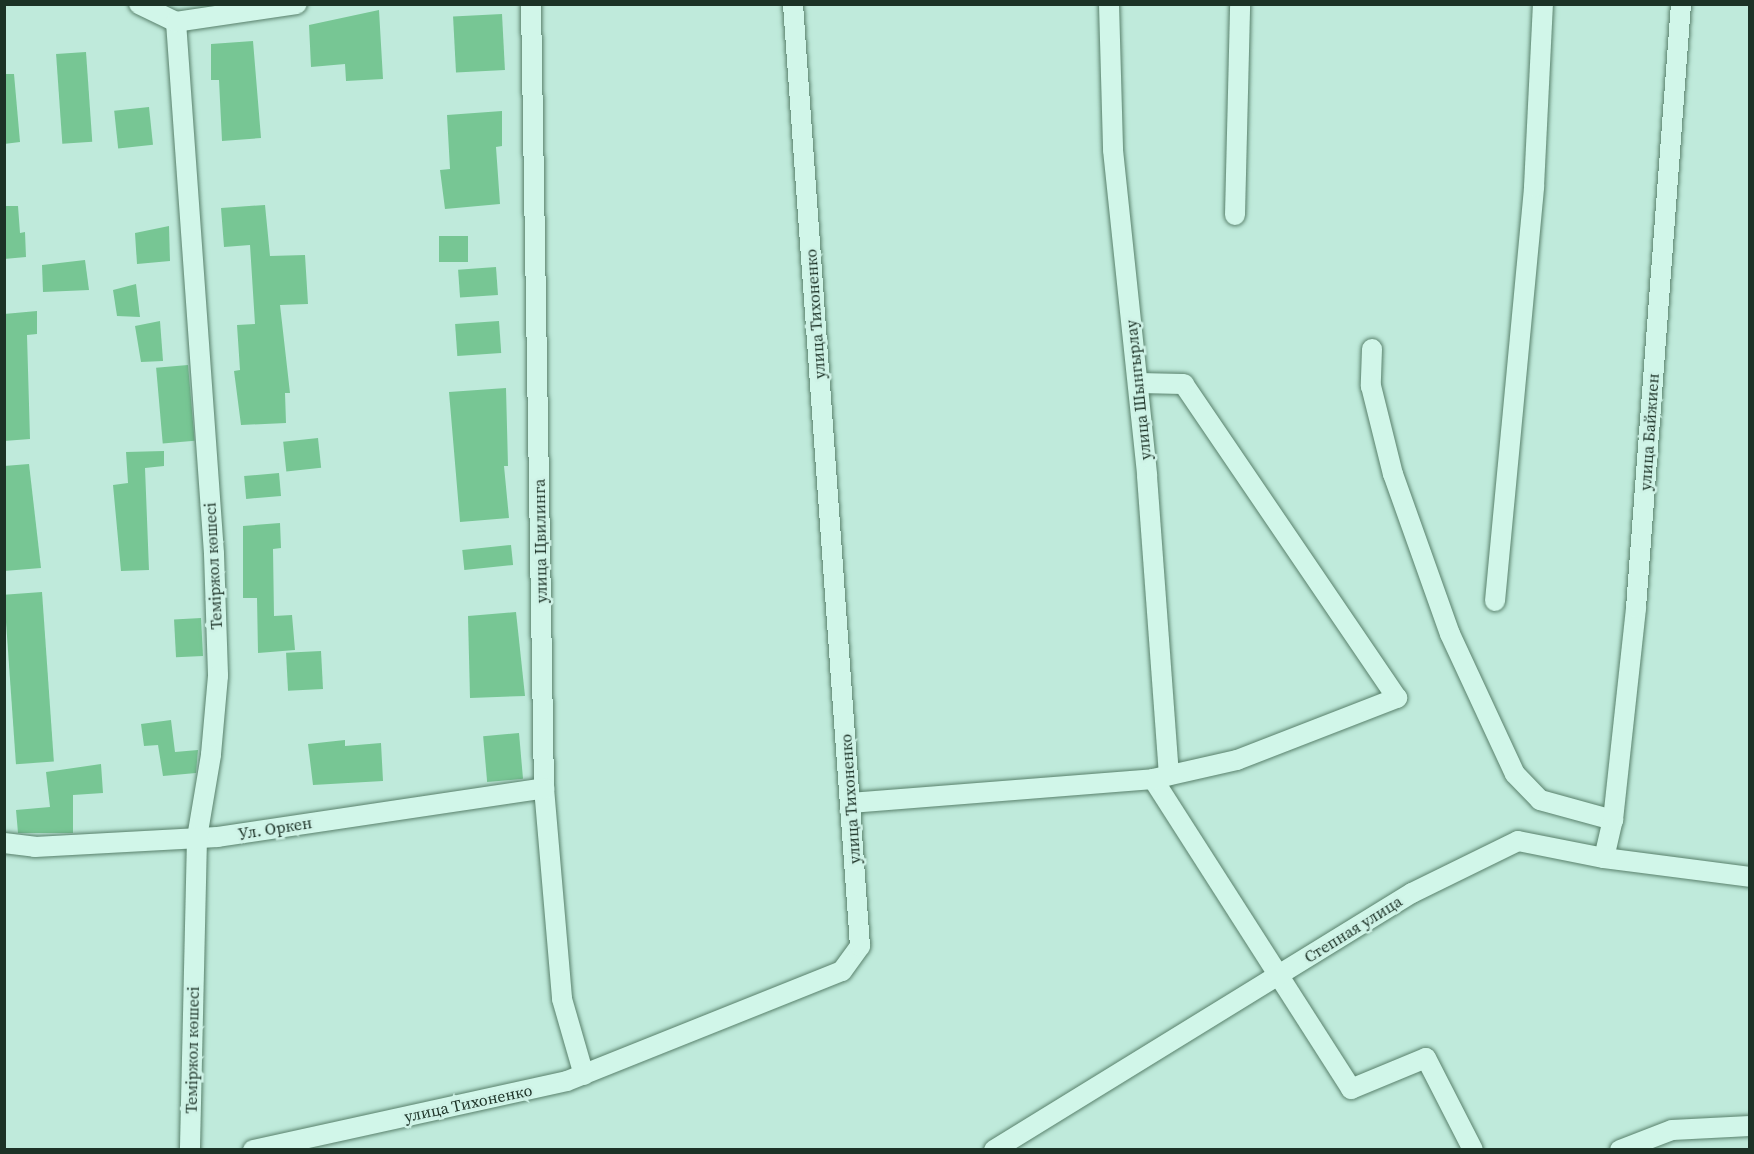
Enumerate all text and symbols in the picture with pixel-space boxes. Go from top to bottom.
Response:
street label: улица Тихоненко [801,248,829,380]
street label: улица Шынгырлау [1121,319,1155,461]
street label: улица Байжиен [1635,373,1663,491]
street label: улица Цвилинга [529,479,551,603]
street label: Теміржол көшесі [200,502,226,630]
street label: улица Тихоненко [836,733,864,865]
street label: Ул. Оркен [237,813,313,843]
street label: Степная улица [1301,891,1405,967]
street label: Теміржол көшесі [181,986,203,1114]
street label: улица Тихоненко [402,1080,534,1126]

